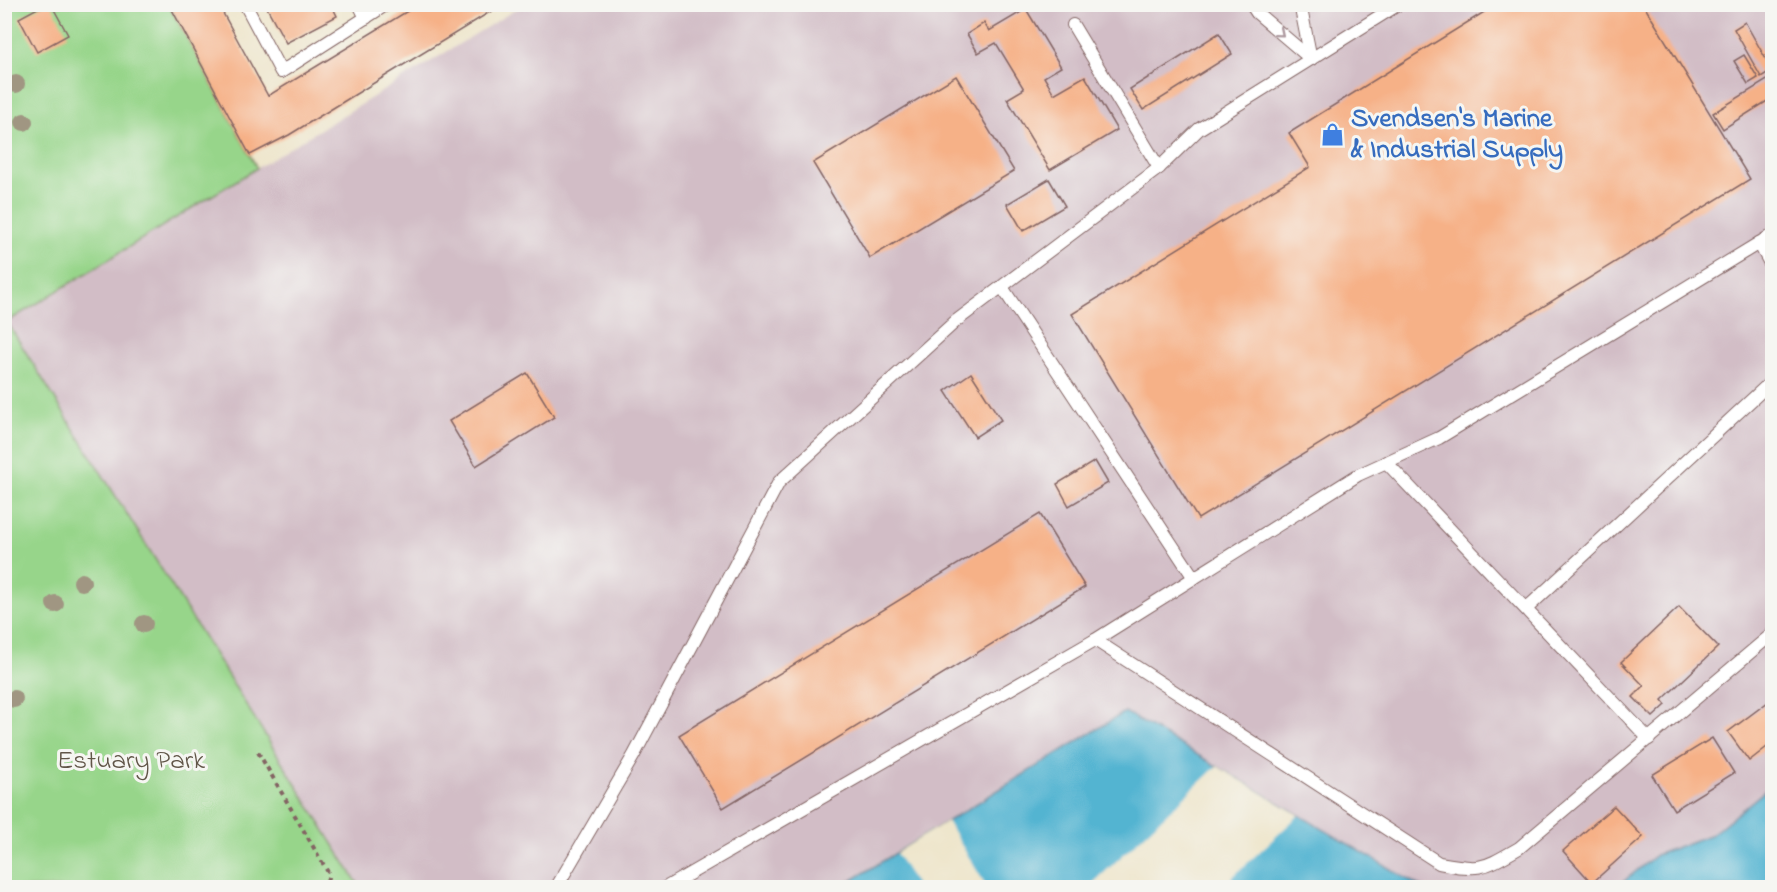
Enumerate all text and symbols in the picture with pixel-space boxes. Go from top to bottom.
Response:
one-way arrow [1273,25,1284,36]
place label: Svendsen's Marine & Industrial Supply [1350,100,1563,170]
shop icon: Svendsen's Marine & Industrial Supply [1320,122,1346,148]
park label: Estuary Park [57,742,205,781]

